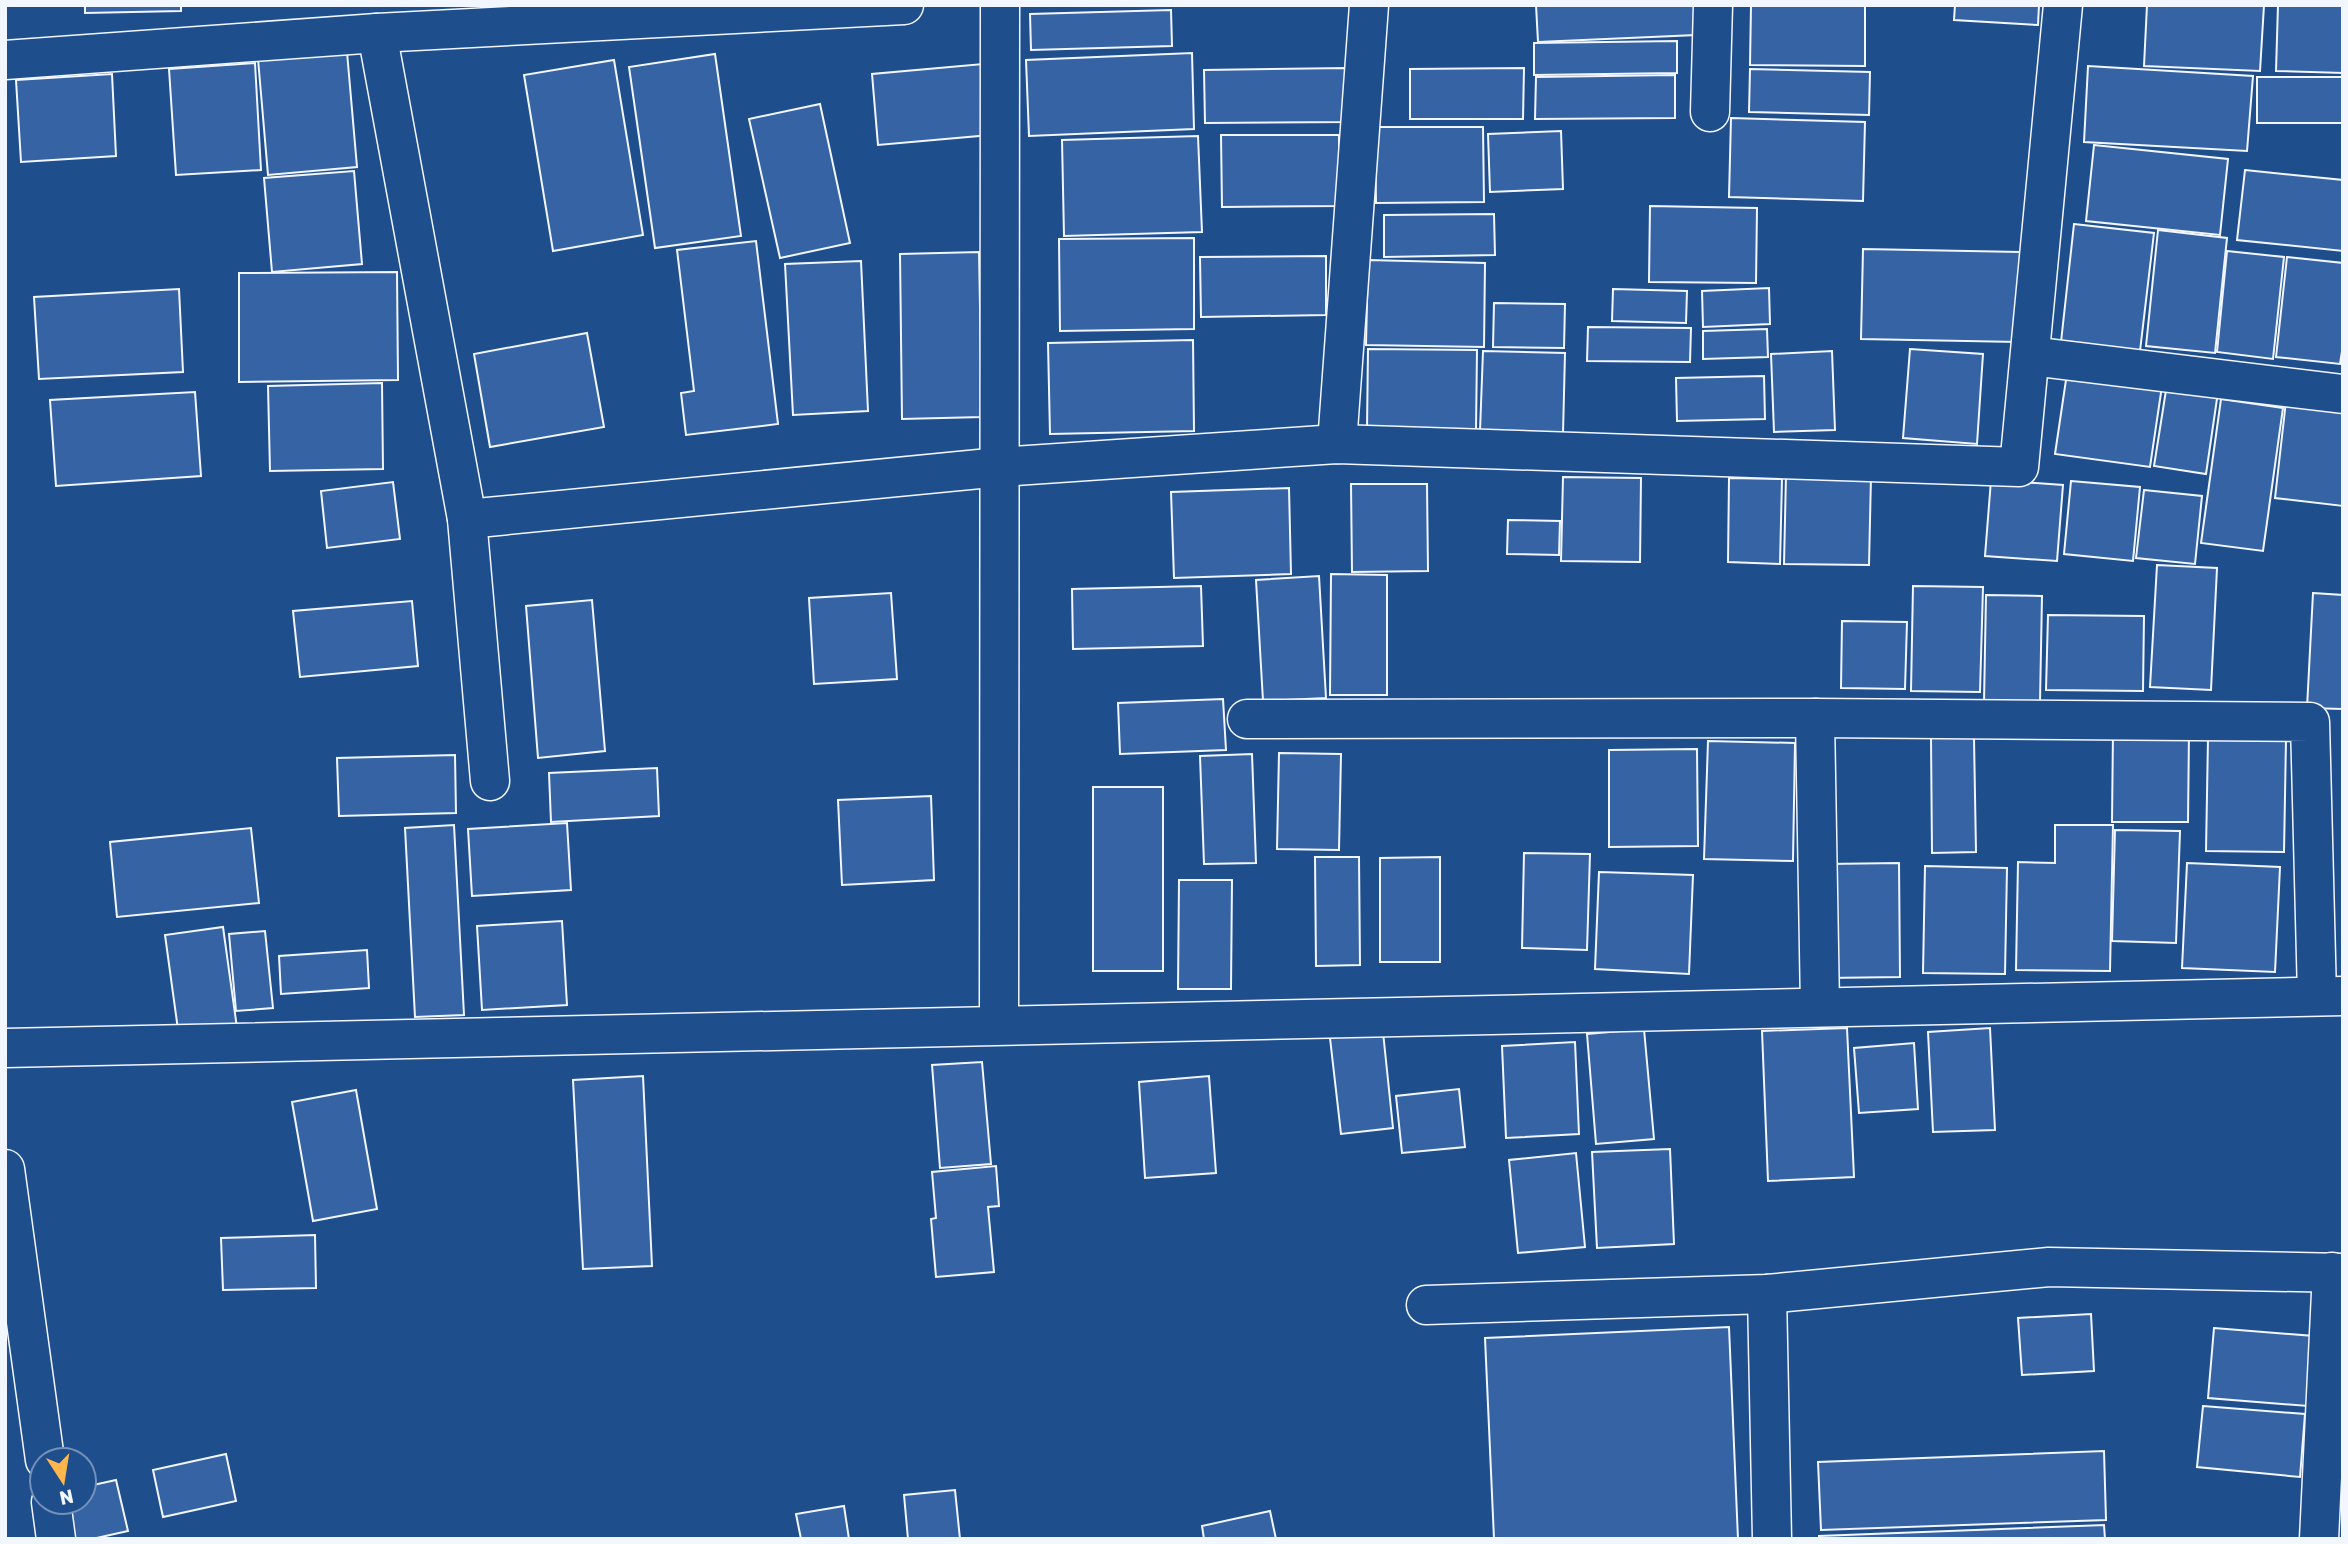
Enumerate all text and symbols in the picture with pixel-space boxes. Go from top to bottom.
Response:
north arrow [28,1446,98,1516]
text: N [57,1484,76,1510]

